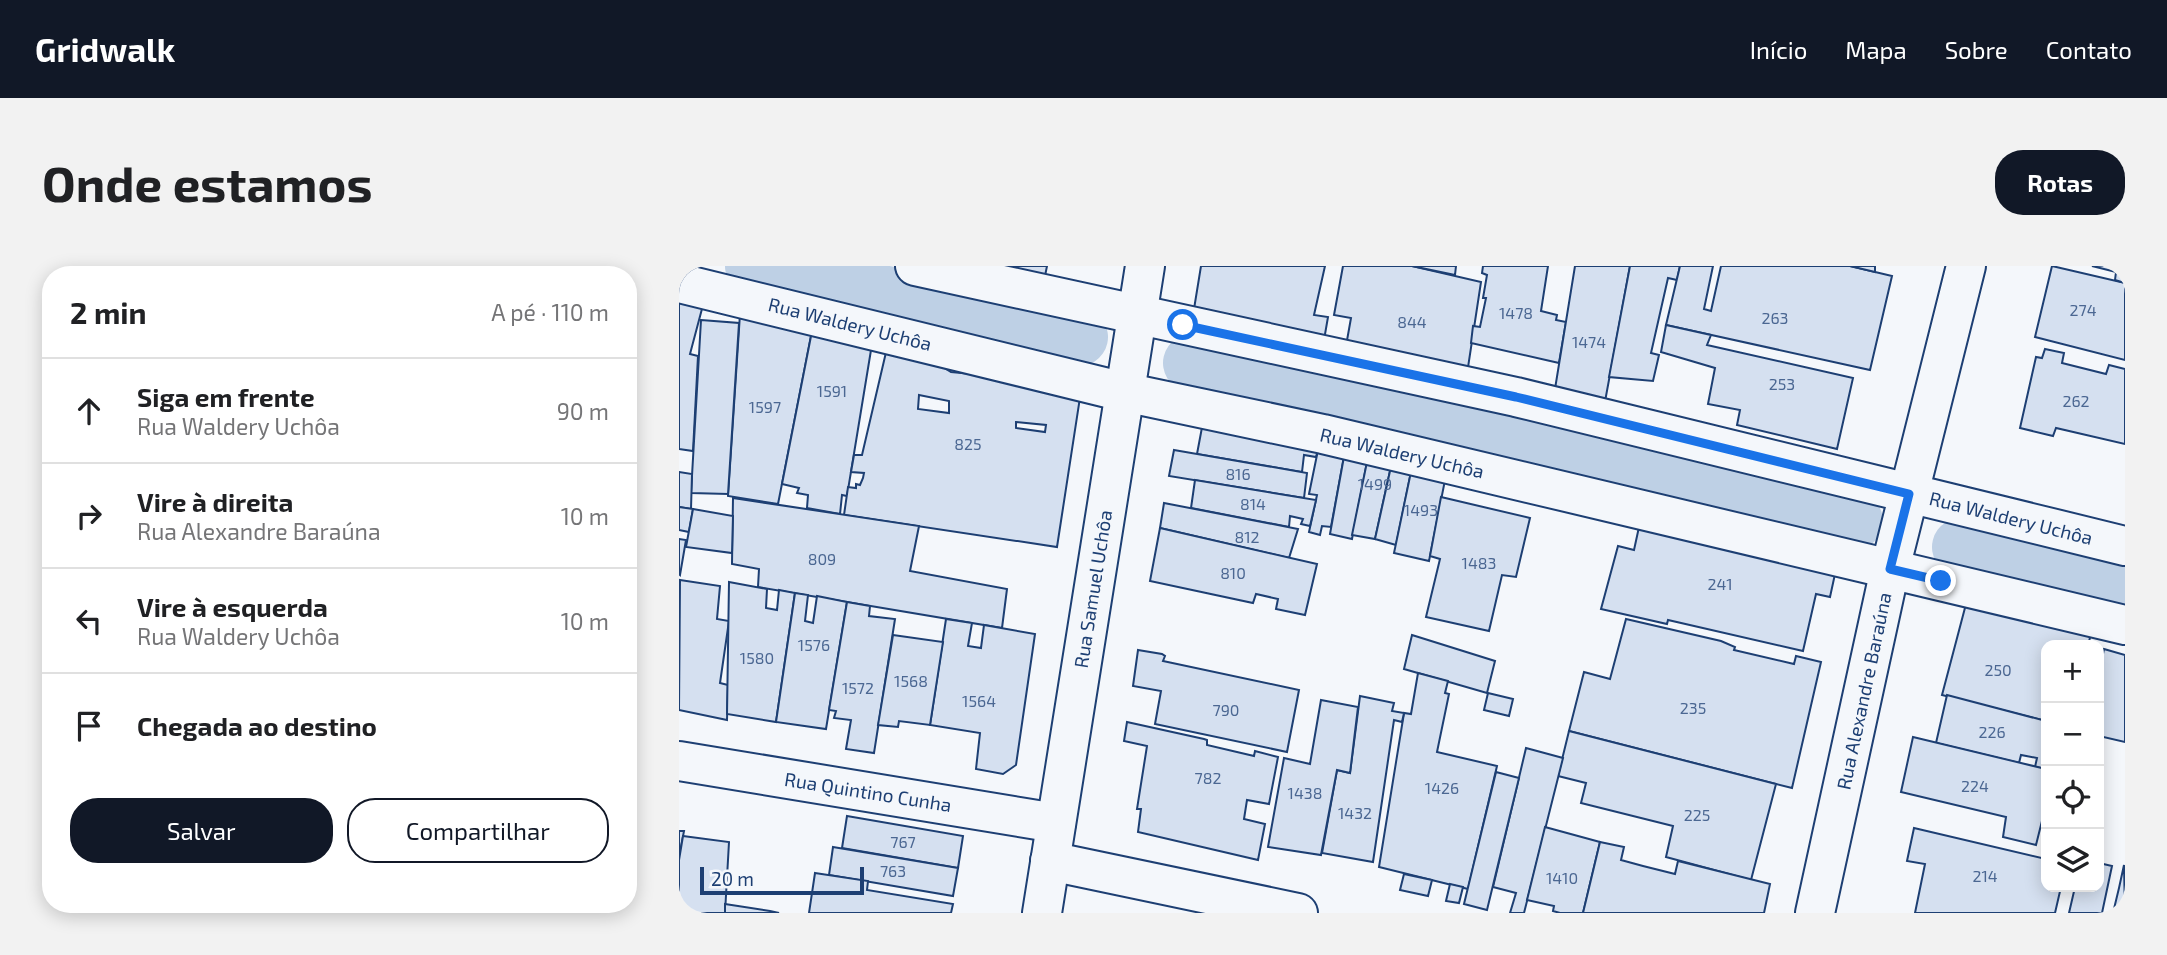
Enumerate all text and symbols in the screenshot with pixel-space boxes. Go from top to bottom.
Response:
text: Gridwalk [35,29,175,69]
text: Início [1750,35,1807,64]
text: Mapa [1845,35,1907,64]
text: Sobre [1945,35,2008,64]
text: Contato [2046,35,2132,64]
button: Rotas [1995,150,2125,215]
text: Onde estamos [42,153,372,212]
street label: Rua Waldery Uchôa [766,292,934,355]
text: 2 min [70,294,147,330]
text: A pé · 110 m [491,298,609,326]
house number: 274 [2069,300,2097,319]
house number: 1478 [1499,303,1533,322]
house number: 263 [1761,308,1789,327]
route start [1167,309,1198,340]
house number: 844 [1397,312,1427,331]
house number: 1474 [1572,332,1606,351]
house number: 253 [1769,374,1795,393]
text: Siga em frente [137,381,315,412]
house number: 1591 [817,381,847,400]
house number: 262 [2062,391,2090,410]
icon: ahead [70,392,108,430]
text: 90 m [557,397,609,425]
house number: 1597 [749,397,781,416]
text: Rua Waldery Uchôa [137,412,340,440]
street label: Rua Waldery Uchôa [1318,422,1486,483]
house number: 825 [954,434,982,453]
house number: 816 [1225,464,1251,483]
house number: 1499 [1358,474,1392,493]
text: Vire à direita [137,486,293,517]
street label: Rua Waldery Uchôa [1927,486,2095,549]
house number: 814 [1240,494,1266,513]
icon: right [70,497,108,535]
house number: 1493 [1404,500,1438,519]
text: 10 m [561,502,609,530]
street label: Rua Samuel Uchôa [1069,508,1116,670]
text: Rua Alexandre Baraúna [137,517,381,545]
house number: 812 [1234,527,1260,546]
house number: 809 [808,549,836,568]
house number: 1483 [1462,553,1496,572]
house number: 810 [1220,563,1246,582]
route end [1925,565,1956,596]
house number: 241 [1707,574,1733,593]
street label: Rua Alexandre Baraúna [1831,590,1896,792]
text: Vire à esquerda [137,591,328,622]
icon: left [70,602,108,640]
text: 10 m [561,607,609,635]
text: Rua Waldery Uchôa [137,622,340,650]
house number: 1576 [798,635,830,654]
map controls [2041,640,2104,892]
button: + [2041,640,2104,703]
house number: 1580 [740,648,774,667]
house number: 250 [1984,660,2012,679]
house number: 1568 [894,671,928,690]
house number: 1572 [842,678,874,697]
house number: 1564 [962,691,996,710]
house number: 235 [1680,698,1706,717]
house number: 790 [1213,700,1240,719]
button: − [2041,703,2104,766]
icon: arrive [70,707,108,745]
text: Chegada ao destino [137,710,377,741]
house number: 226 [1978,722,2006,741]
button: locate [2041,766,2104,829]
street label: Rua Quintino Cunha [783,767,953,816]
house number: 782 [1195,768,1221,787]
house number: 224 [1961,776,1989,795]
house number: 1426 [1425,778,1459,797]
house number: 1438 [1288,783,1322,802]
button: Salvar [70,798,333,863]
button: Compartilhar [347,798,609,863]
house number: 1432 [1338,803,1372,822]
house number: 225 [1684,805,1710,824]
button: layers [2041,829,2104,892]
house number: 767 [890,832,916,851]
house number: 763 [880,861,906,880]
scale bar [700,864,865,896]
house number: 214 [1972,866,1998,885]
text: 20 m [711,867,754,890]
house number: 1410 [1546,868,1578,887]

